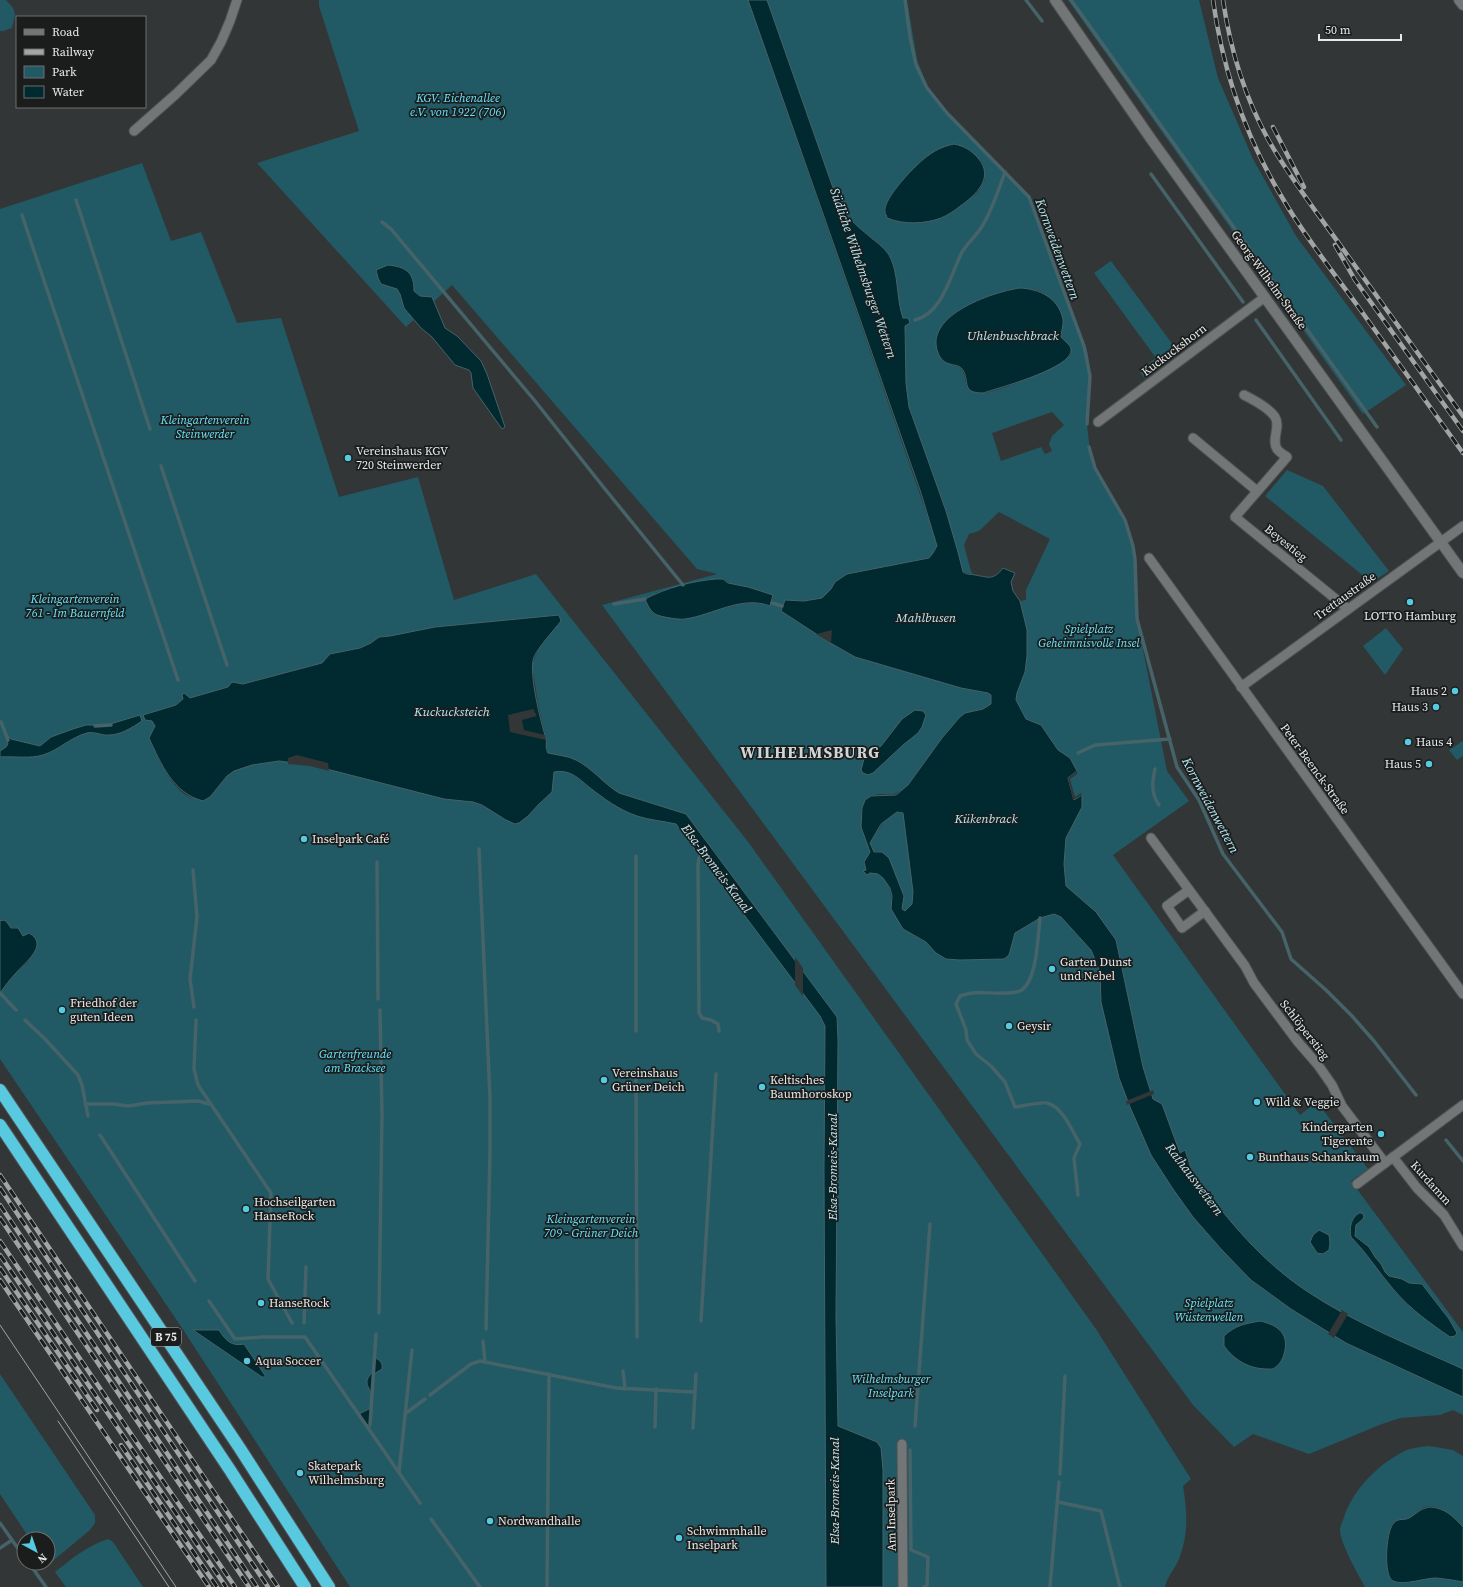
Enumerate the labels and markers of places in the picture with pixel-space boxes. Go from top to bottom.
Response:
place label: Vereinshaus KGV 720 Steinwerder [356,443,448,473]
marker: Vereinshaus KGV 720 Steinwerder [343,453,353,463]
marker: LOTTO Hamburg [1405,597,1415,607]
place label: LOTTO Hamburg [1364,608,1456,624]
place label: Haus 2 [1411,683,1447,699]
marker: Haus 2 [1450,686,1460,696]
place label: Haus 3 [1392,699,1428,715]
marker: Haus 3 [1431,702,1441,712]
place label: Haus 4 [1416,734,1452,750]
marker: Haus 4 [1403,737,1413,747]
place label: Haus 5 [1385,756,1421,772]
marker: Haus 5 [1424,759,1434,769]
place label: Inselpark Café [312,831,390,847]
marker: Inselpark Café [299,834,309,844]
place label: Garten Dunst und Nebel [1060,954,1132,984]
marker: Garten Dunst und Nebel [1047,964,1057,974]
place label: Friedhof der guten Ideen [70,995,137,1025]
marker: Friedhof der guten Ideen [57,1005,67,1015]
place label: Geysir [1017,1018,1051,1034]
marker: Geysir [1004,1021,1014,1031]
place label: Vereinshaus Grüner Deich [612,1065,685,1095]
place label: Keltisches Baumhoroskop [770,1072,852,1102]
marker: Vereinshaus Grüner Deich [599,1075,609,1085]
marker: Keltisches Baumhoroskop [757,1082,767,1092]
place label: Wild & Veggie [1265,1094,1340,1110]
marker: Wild & Veggie [1252,1097,1262,1107]
place label: Kindergarten Tigerente [1302,1119,1373,1149]
marker: Kindergarten Tigerente [1376,1129,1386,1139]
place label: Bunthaus Schankraum [1258,1149,1380,1165]
marker: Bunthaus Schankraum [1245,1152,1255,1162]
place label: Hochseilgarten HanseRock [254,1194,336,1224]
marker: Hochseilgarten HanseRock [241,1204,251,1214]
place label: HanseRock [269,1295,330,1311]
marker: HanseRock [256,1298,266,1308]
place label: Aqua Soccer [255,1353,321,1369]
marker: Aqua Soccer [242,1356,252,1366]
place label: Skatepark Wilhelmsburg [308,1458,384,1488]
marker: Skatepark Wilhelmsburg [295,1468,305,1478]
place label: Nordwandhalle [498,1513,581,1529]
marker: Nordwandhalle [485,1516,495,1526]
place label: Schwimmhalle Inselpark [687,1523,767,1553]
marker: Schwimmhalle Inselpark [674,1533,684,1543]

